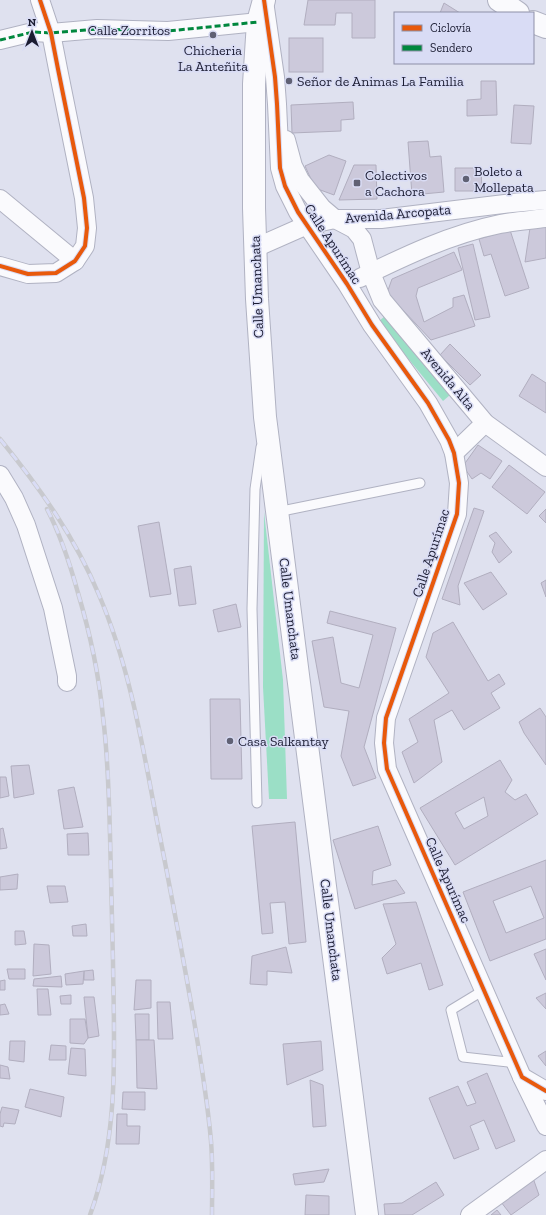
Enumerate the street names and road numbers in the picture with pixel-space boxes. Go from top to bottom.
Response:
street label: Calle Zorritos [88,22,170,39]
street label: Calle Apurímac [301,201,365,287]
street label: Avenida Arcopata [344,201,452,227]
street label: Calle Umanchata [247,235,267,339]
street label: Avenida Alta [417,345,479,414]
street label: Calle Apurímac [409,506,453,600]
street label: Calle Umanchata [275,557,305,661]
street label: Calle Apurímac [421,834,475,926]
street label: Calle Umanchata [316,878,346,982]

